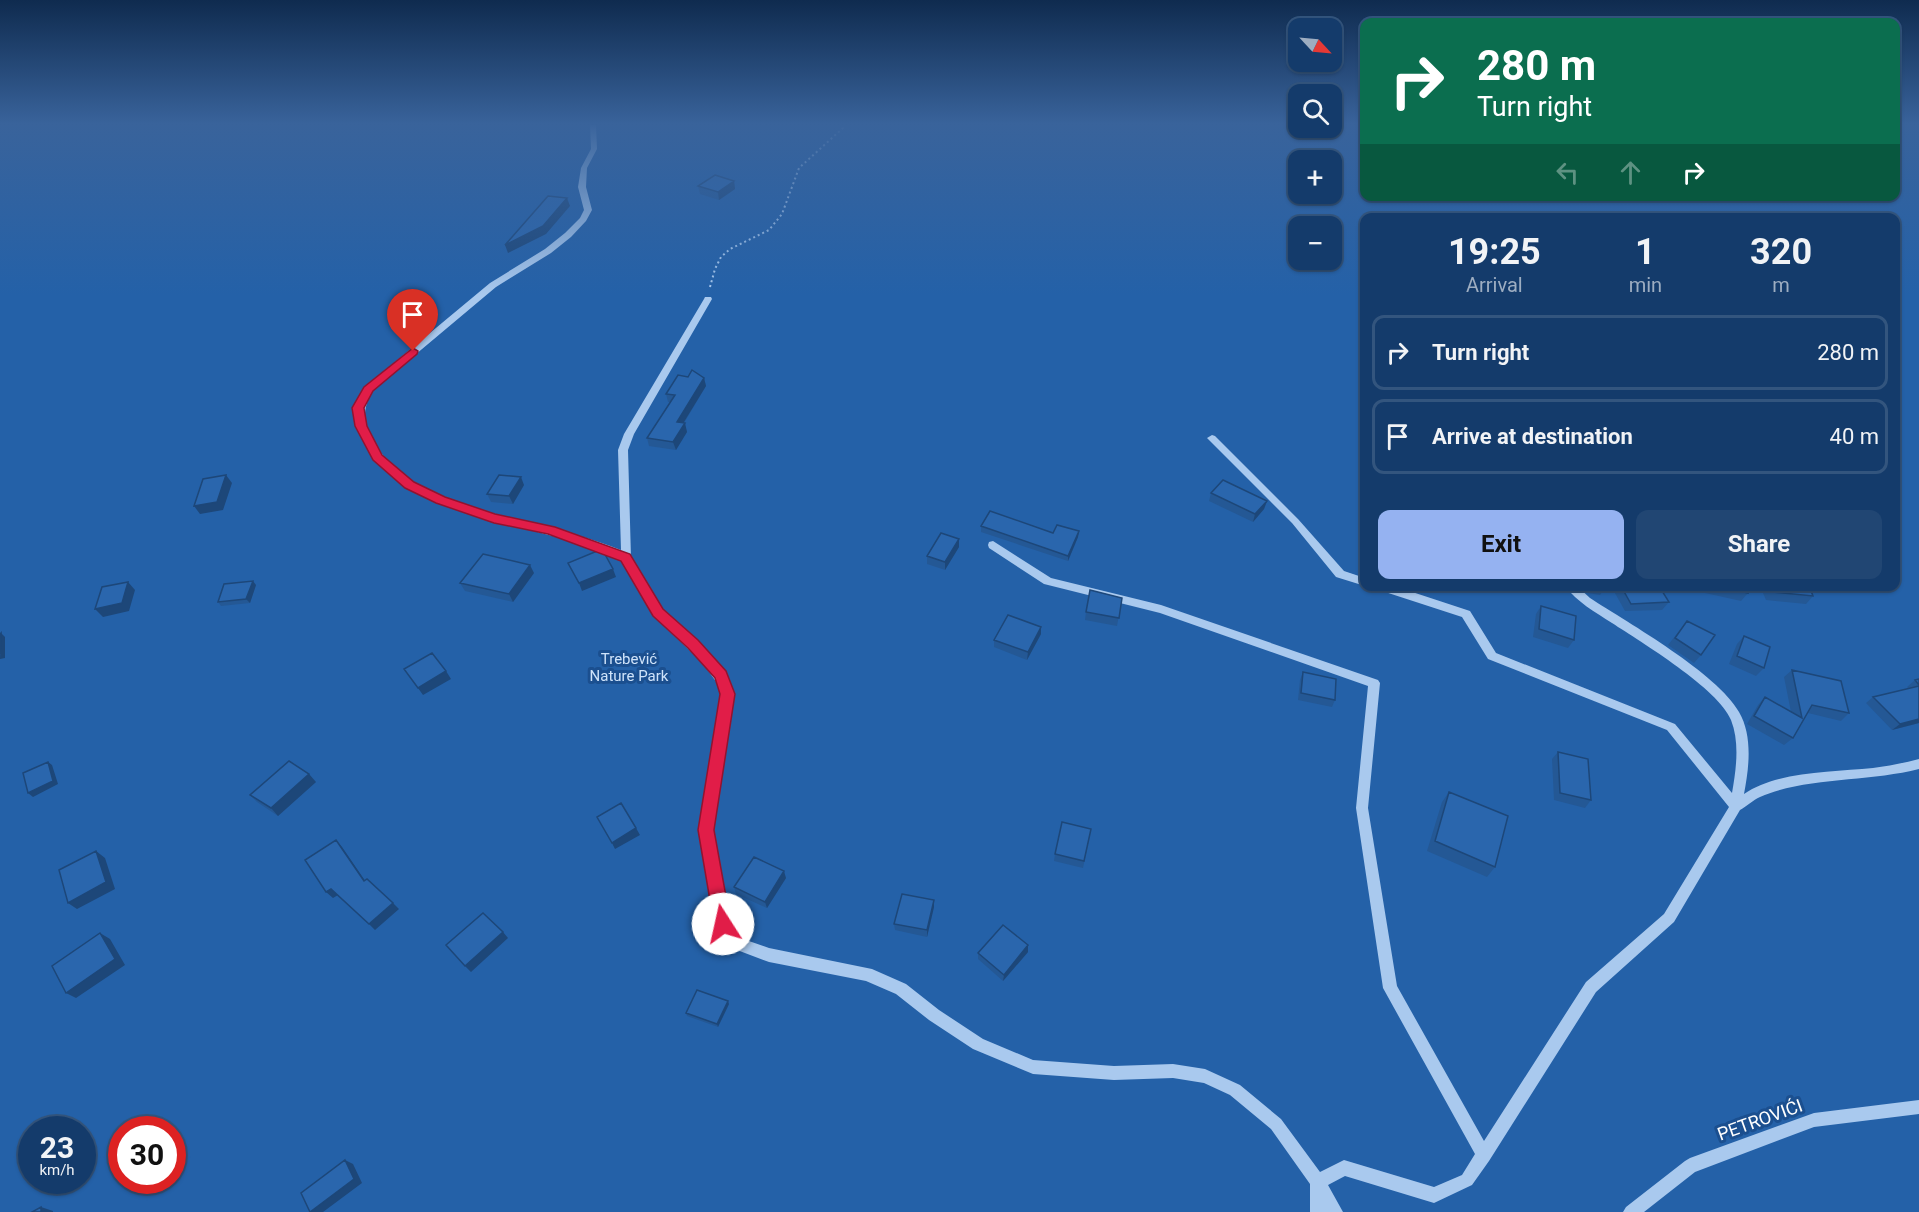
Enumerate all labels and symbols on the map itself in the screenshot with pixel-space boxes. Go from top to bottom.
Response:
north arrow [1288,18,1342,72]
pin [387,289,438,351]
park label: Trebević Nature Park [590,650,669,685]
position arrow [691,892,755,956]
street label: PETROVIĆI [1715,1094,1805,1145]
speed limit sign: 30 [108,1116,186,1194]

